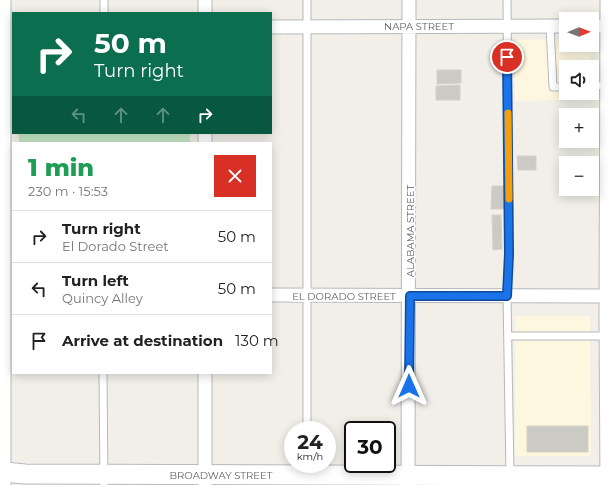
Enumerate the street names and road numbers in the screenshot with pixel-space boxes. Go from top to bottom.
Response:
street label: NAPA STREET [384,20,454,33]
street label: ALABAMA STREET [404,185,417,277]
street label: EL DORADO STREET [292,290,396,303]
street label: BROADWAY STREET [170,469,273,482]

